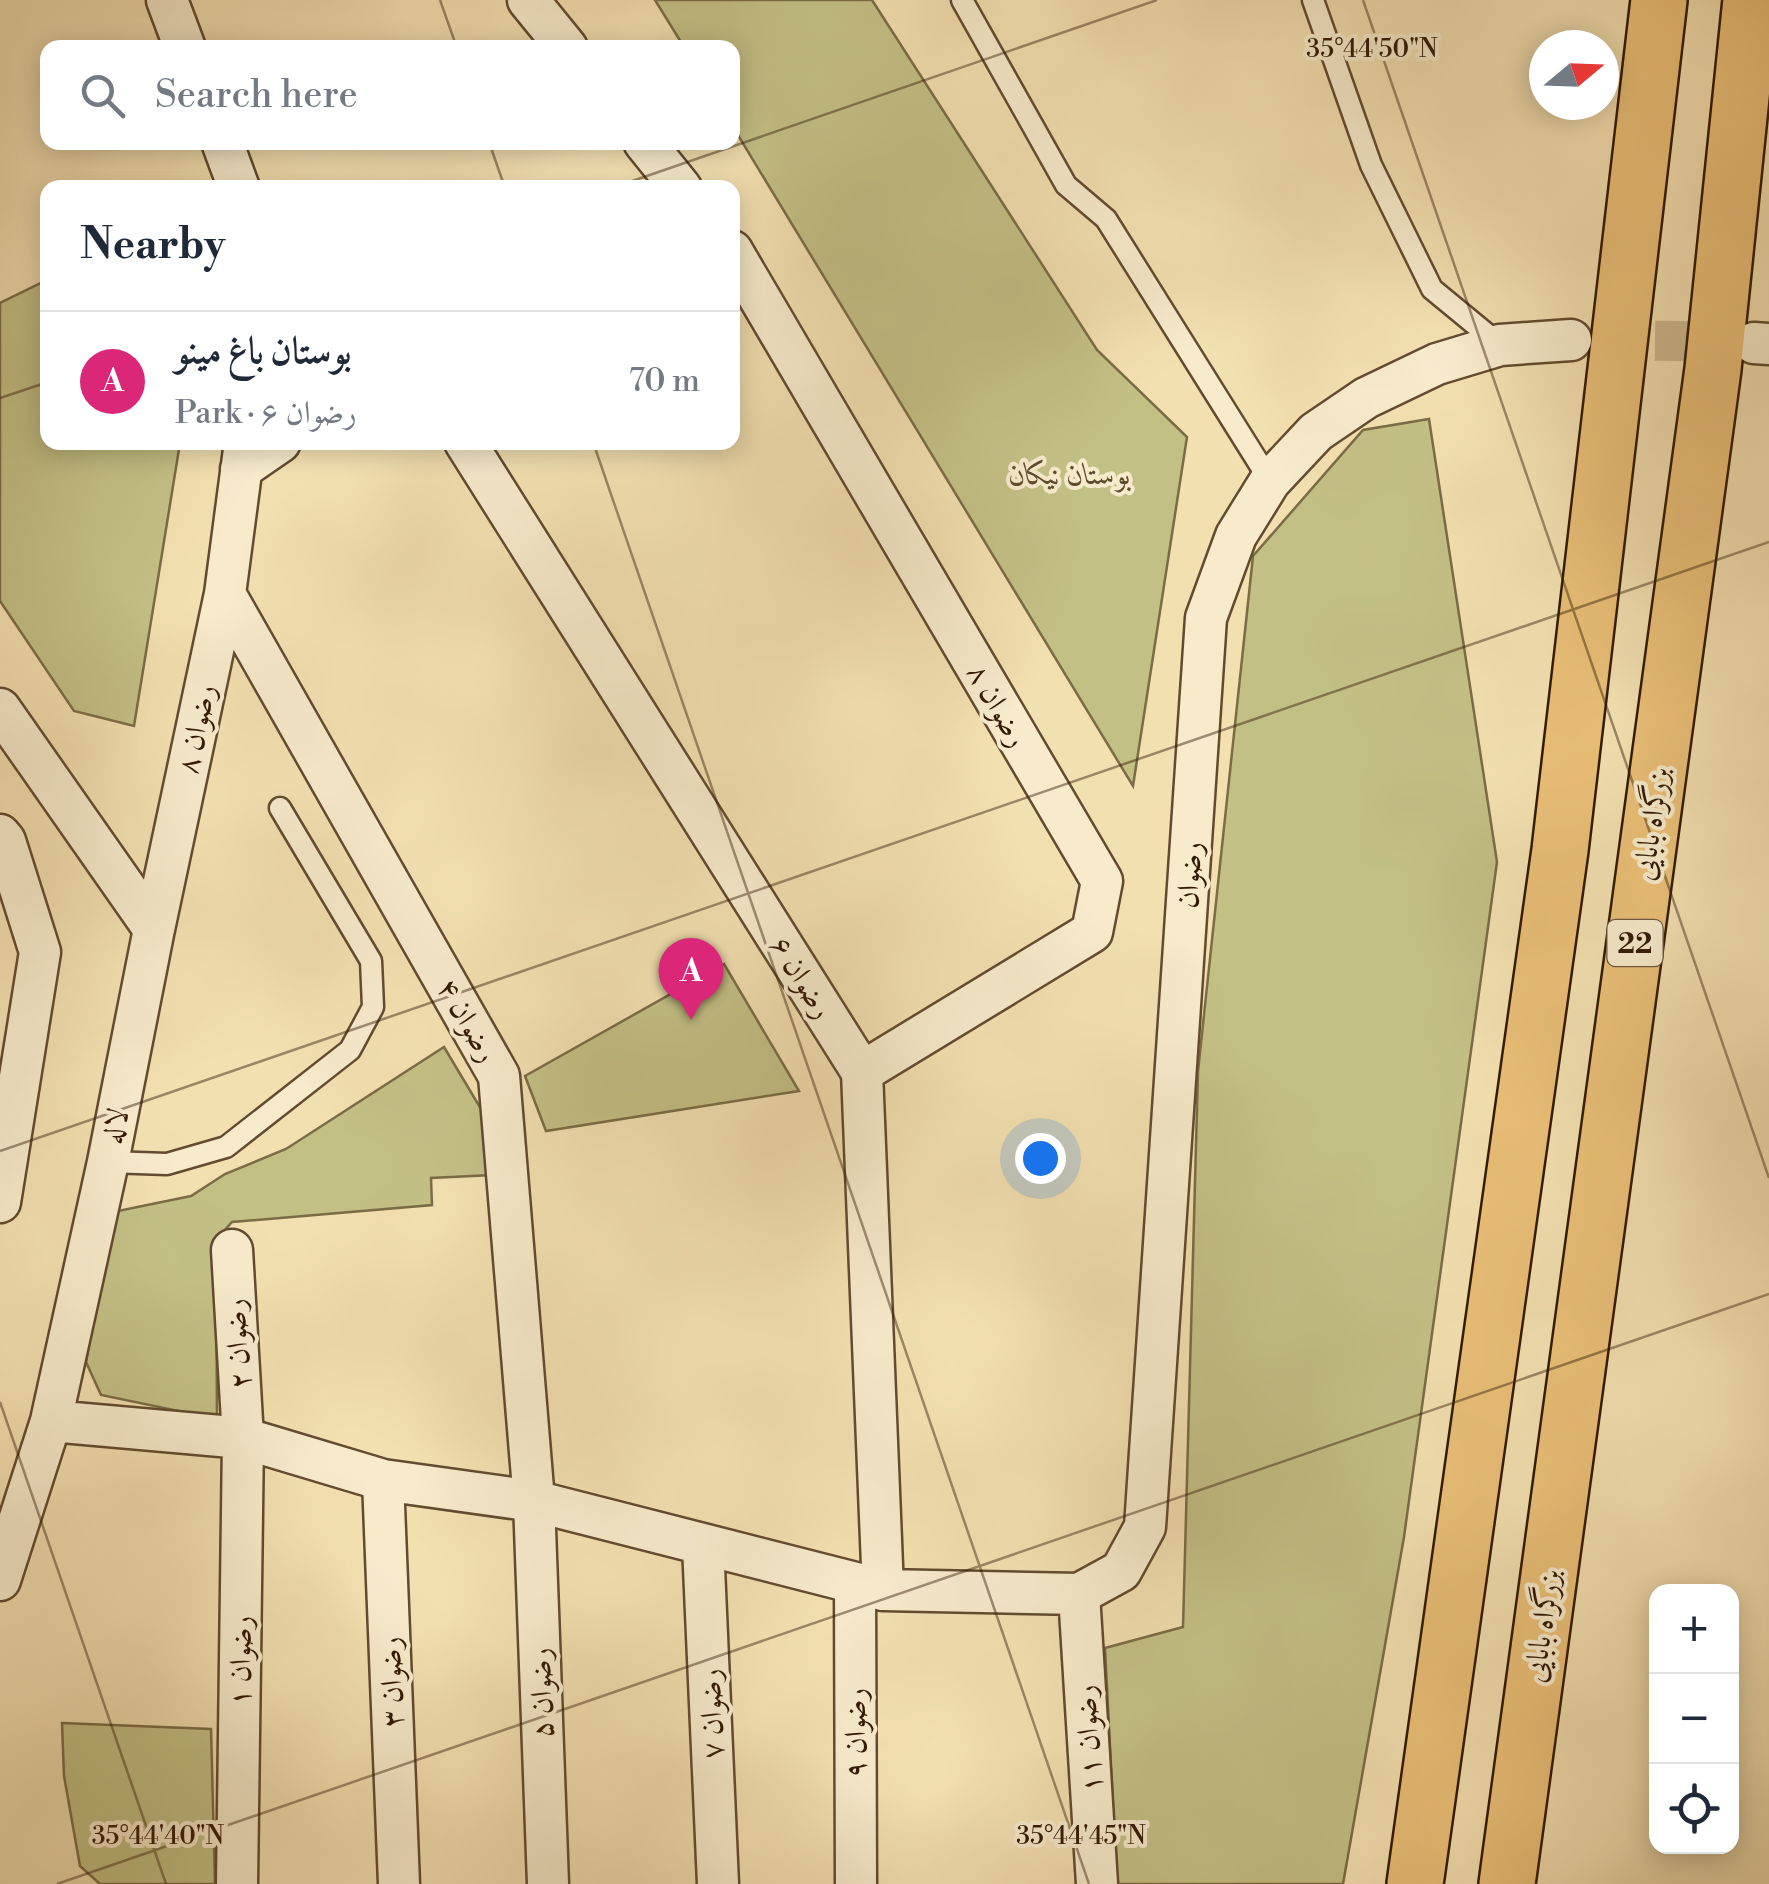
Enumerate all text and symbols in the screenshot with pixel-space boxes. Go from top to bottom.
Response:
north arrow [1529,30,1619,120]
text: 35°44'50"N [1306,34,1438,65]
search box [40,40,740,150]
icon: search [75,68,130,123]
text: Search here [155,72,358,119]
text: Nearby [80,219,225,272]
text: بوستان باغ مینو [175,328,352,375]
text: A [101,361,124,401]
text: 70 m [629,361,700,401]
text: Park · رضوان ۶ [175,393,357,433]
park label: بوستان نیکان [1009,456,1132,494]
street label: رضوان ۸ [958,657,1036,754]
street label: رضوان ۸ [169,681,225,778]
street label: بزرگراه بابایی [1623,765,1679,883]
street label: رضوان [1169,840,1211,910]
road number: 22 [1608,920,1662,966]
street label: رضوان ۶ [761,929,841,1026]
pin: A [658,938,724,1020]
street label: رضوان ۴ [428,972,506,1069]
street label: لاله [94,1105,138,1147]
your location [1015,1133,1066,1184]
street label: رضوان ۲ [216,1297,260,1390]
street label: بزرگراه بابایی [1514,1567,1570,1685]
map controls [1649,1584,1739,1854]
button: + [1649,1584,1739,1674]
street label: رضوان ۱ [221,1615,261,1707]
street label: رضوان ۳ [371,1636,413,1728]
street label: رضوان ۵ [521,1647,563,1739]
street label: رضوان ۷ [691,1668,733,1760]
button: − [1649,1674,1739,1764]
street label: رضوان ۱۱ [1066,1684,1112,1794]
street label: رضوان ۹ [837,1688,875,1778]
button: locate [1649,1764,1739,1854]
text: 35°44'40"N [92,1821,225,1852]
text: 35°44'45"N [1016,1821,1146,1852]

